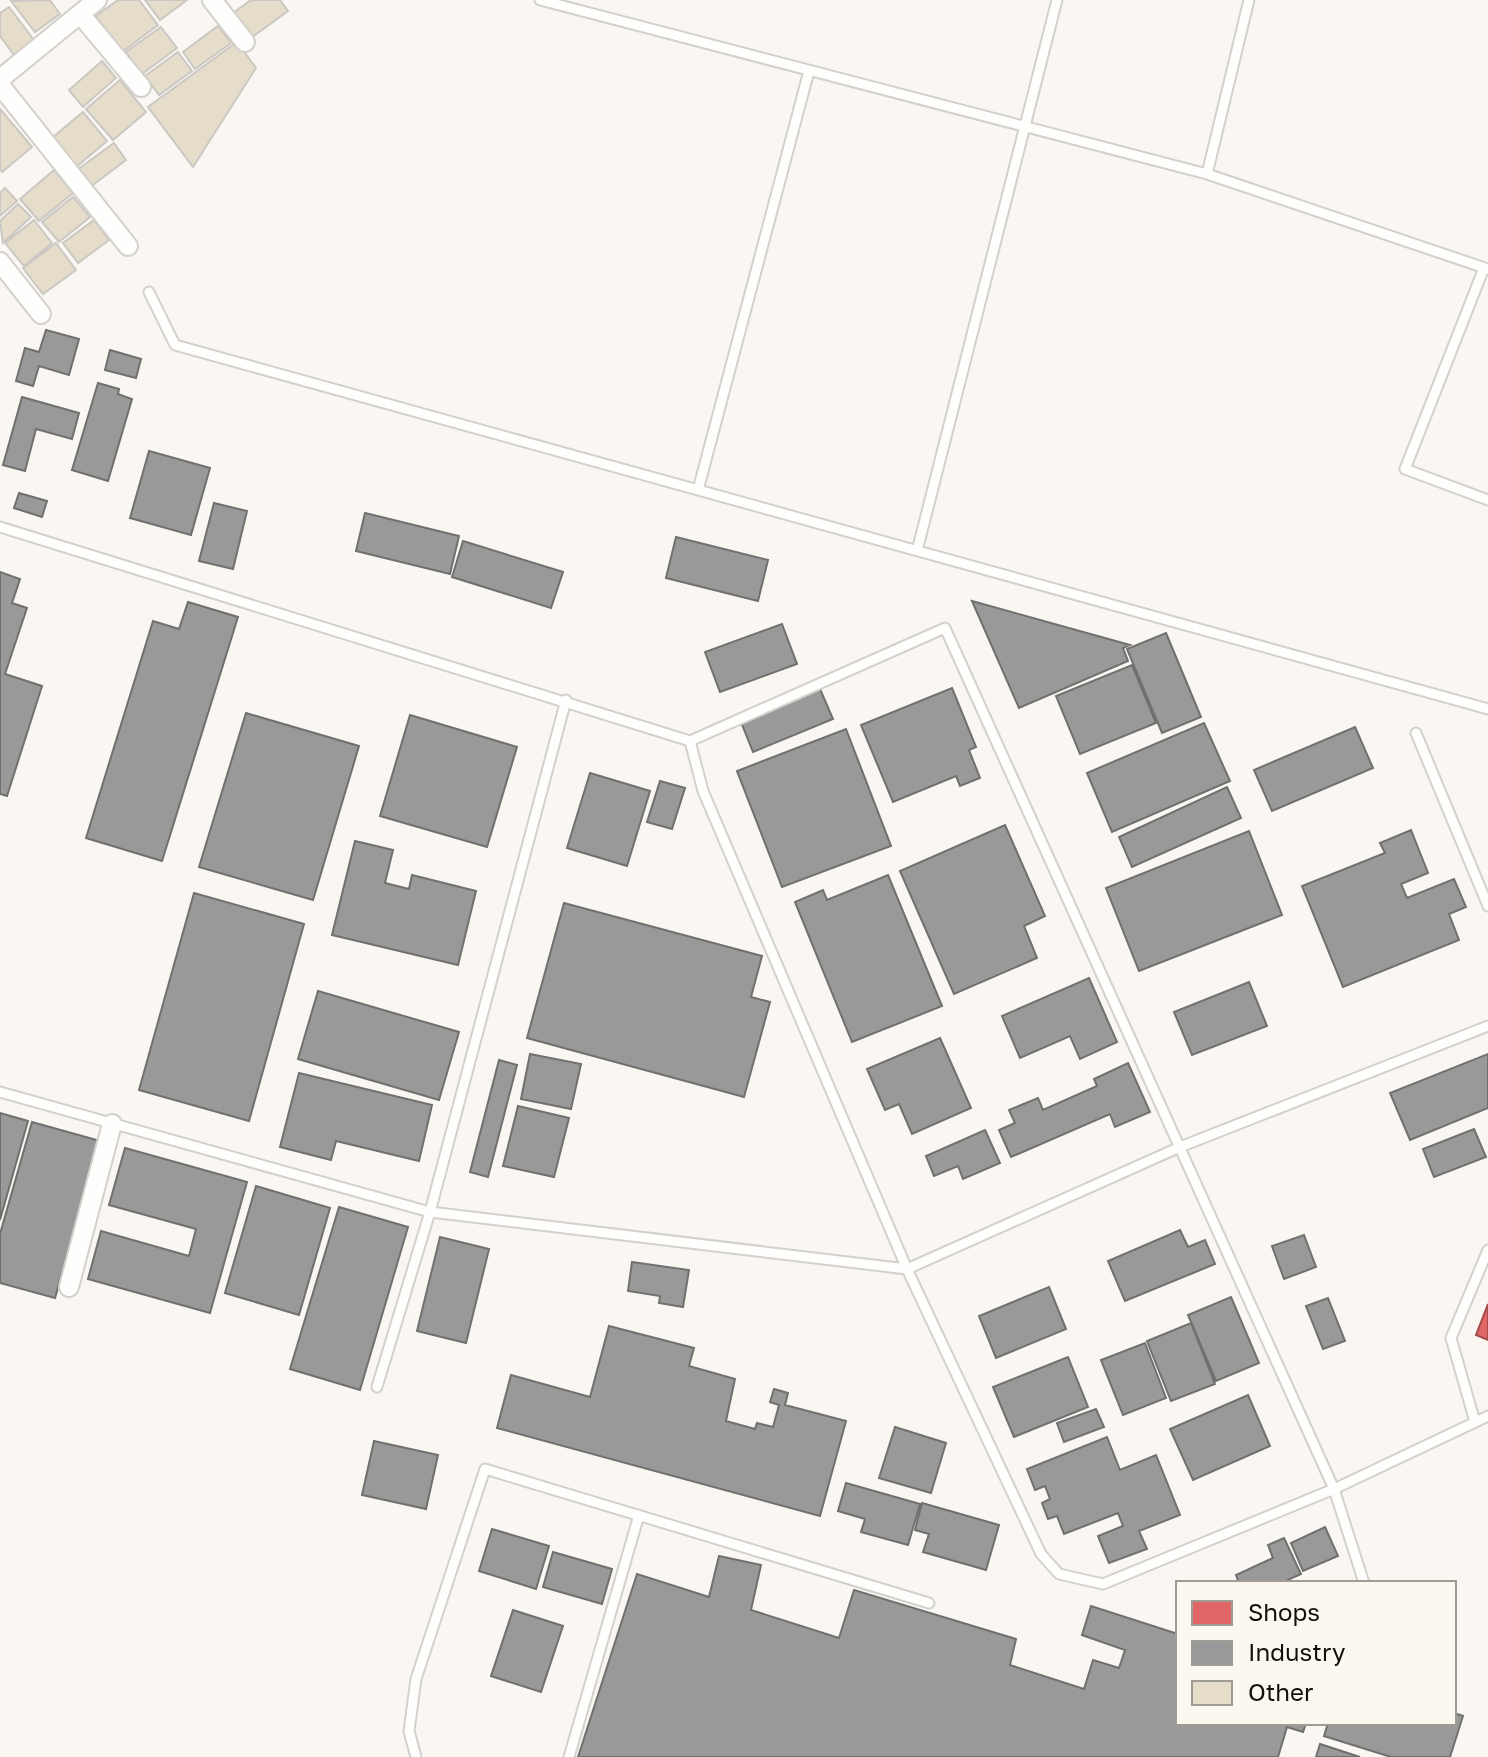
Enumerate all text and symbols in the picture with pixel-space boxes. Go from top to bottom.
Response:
legend [1176,1581,1456,1725]
text: Shops [1248,1597,1320,1626]
text: Industry [1248,1637,1345,1666]
text: Other [1248,1677,1313,1706]

